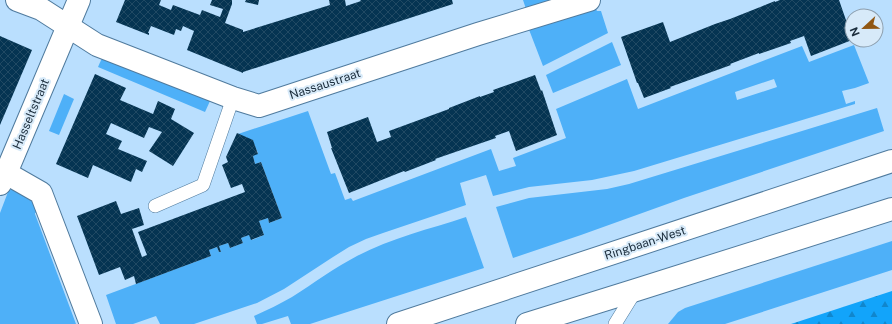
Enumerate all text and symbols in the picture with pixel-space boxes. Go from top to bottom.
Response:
north arrow [844,8,884,48]
text: N [848,26,862,38]
street label: Nassaustraat [288,66,363,102]
street label: Hasseltstraat [10,76,52,151]
street label: Ringbaan-West [603,223,688,263]

